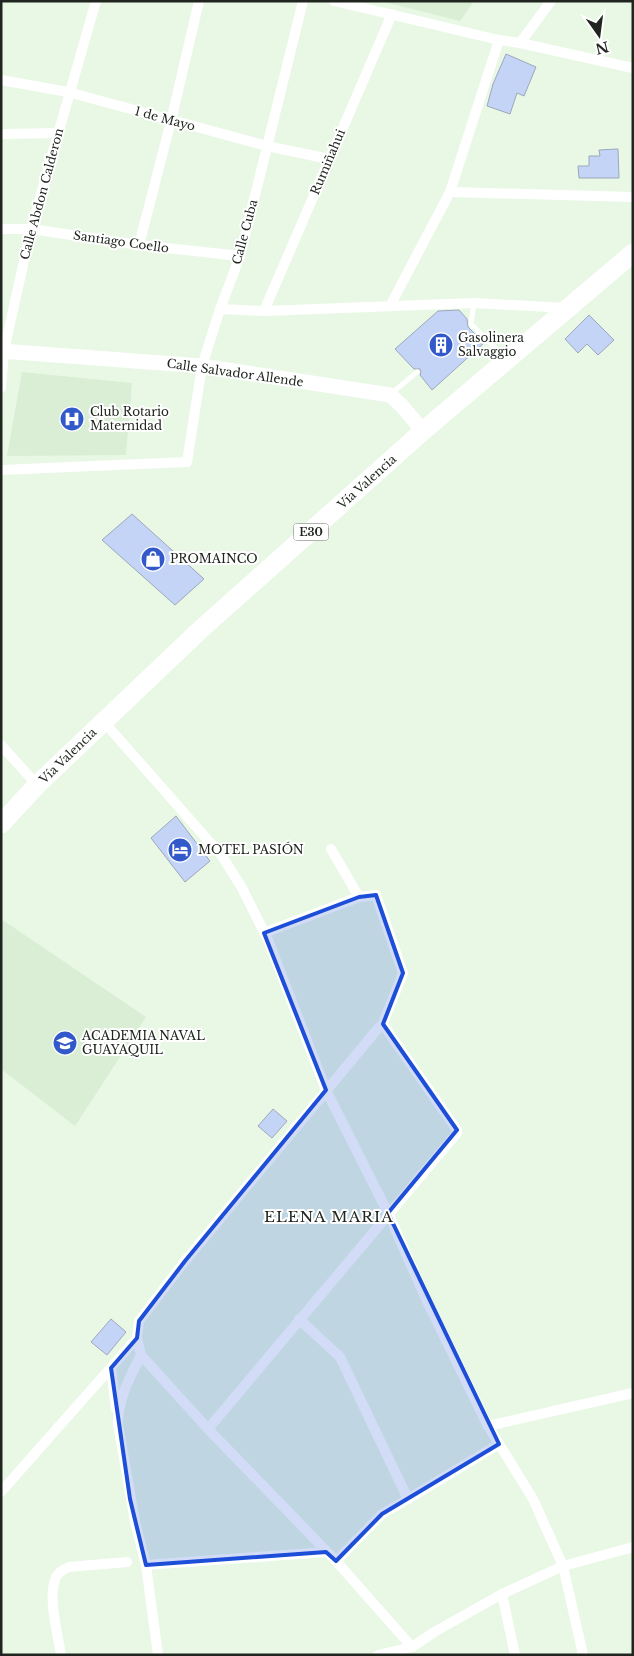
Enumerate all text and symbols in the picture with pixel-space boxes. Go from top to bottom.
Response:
north arrow [574,10,624,60]
text: N [594,37,611,58]
street label: 1 de Mayo [133,103,197,134]
street label: Calle Abdon Calderon [17,126,66,261]
street label: Rumiñahui [307,127,348,197]
street label: Calle Cuba [229,197,260,266]
street label: Santiago Coello [72,227,170,256]
place label: Gasolinera Salvaggio [458,330,524,359]
building icon: Gasolinera Salvaggio [428,332,454,358]
street label: Calle Salvador Allende [166,355,305,390]
place label: Club Rotario Maternidad [90,404,169,433]
hospital icon: Club Rotario Maternidad [59,406,85,432]
street label: Vía Valencia [333,451,399,513]
road number: E30 [294,524,328,540]
shop icon: PROMAINCO [140,546,166,572]
place label: PROMAINCO [170,551,258,566]
street label: Vía Valencia [35,724,100,787]
hotel icon: MOTEL PASIÓN [167,837,193,863]
place label: MOTEL PASIÓN [198,841,304,857]
place label: ACADEMIA NAVAL GUAYAQUIL [81,1028,205,1057]
school or university icon: ACADEMIA NAVAL GUAYAQUIL [52,1030,78,1056]
district label: ELENA MARIA [264,1207,394,1226]

